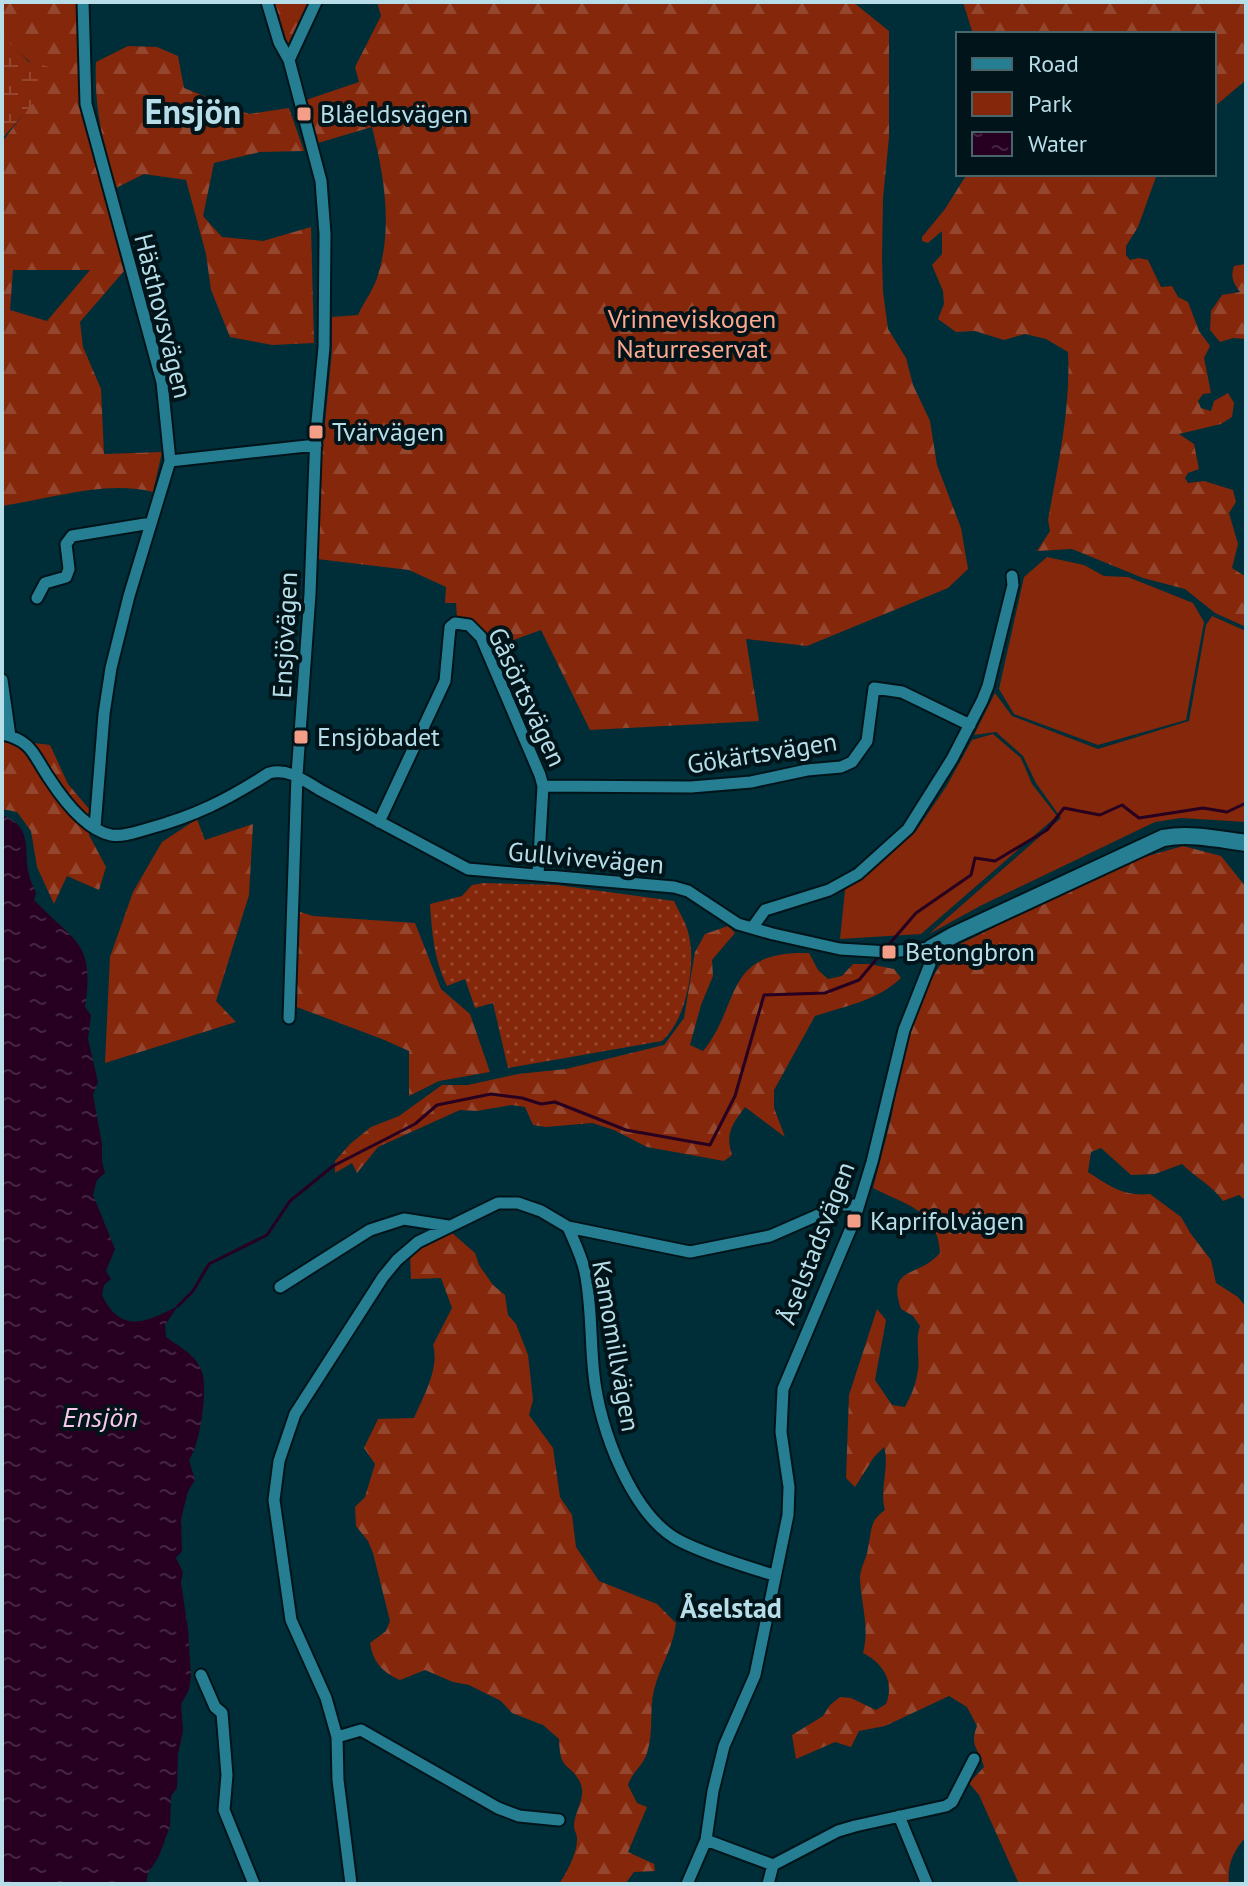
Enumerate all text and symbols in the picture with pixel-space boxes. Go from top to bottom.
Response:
legend [956,32,1216,176]
text: Road [1028,48,1079,79]
text: Park [1028,88,1073,119]
district label: Ensjön [145,89,241,133]
place label: Blåeldsvägen [320,97,468,130]
marker: Blåeldsvägen [295,105,313,123]
text: Water [1028,128,1087,159]
street label: Hästhovsvägen [127,230,200,402]
park label: Vrinneviskogen Naturreservat [607,302,776,365]
place label: Tvärvägen [332,415,444,448]
marker: Tvärvägen [307,423,325,441]
street label: Ensjövägen [265,571,304,699]
street label: Gåsörtsvägen [481,622,574,772]
place label: Ensjöbadet [317,720,440,753]
street label: Gökärtsvägen [685,724,839,781]
marker: Ensjöbadet [292,728,310,746]
street label: Gullvivevägen [507,834,665,881]
place label: Betongbron [905,935,1035,968]
marker: Betongbron [880,943,898,961]
street label: Åselstadsvägen [769,1157,862,1329]
place label: Kaprifolvägen [870,1204,1024,1237]
marker: Kaprifolvägen [845,1212,863,1230]
street label: Kamomillvägen [585,1258,648,1434]
water label: Ensjön [62,1398,138,1435]
district label: Åselstad [680,1589,782,1626]

